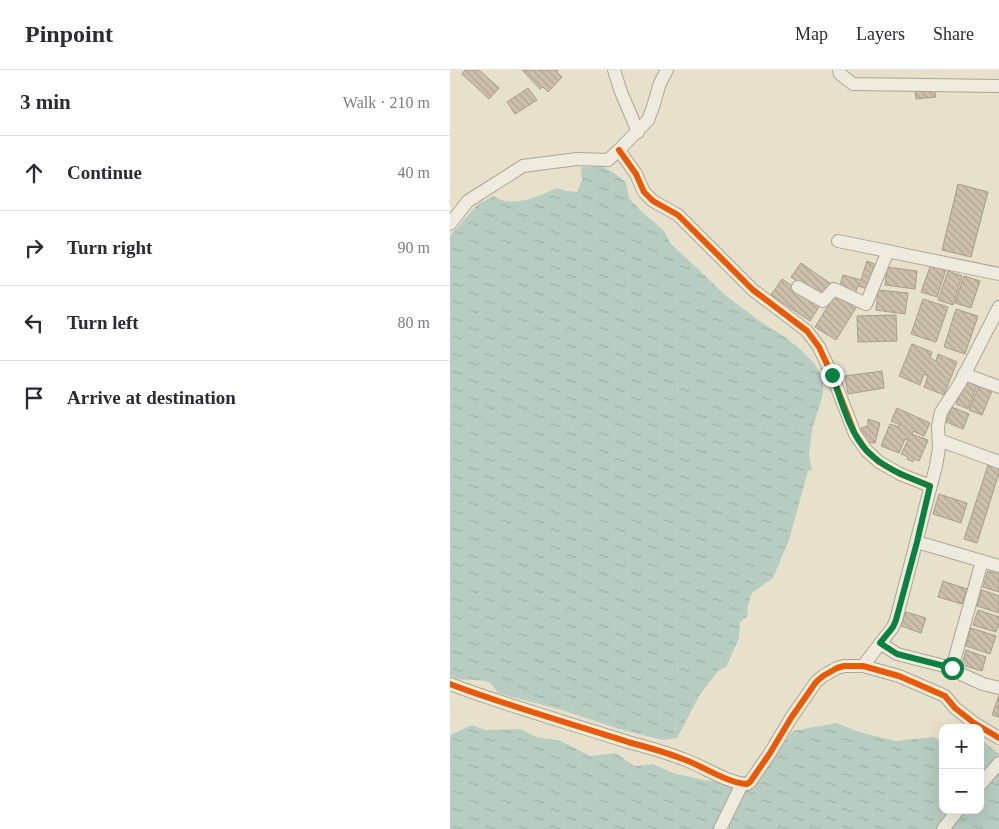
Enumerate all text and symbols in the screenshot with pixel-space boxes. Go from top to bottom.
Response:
text: Pinpoint [25,21,113,47]
text: Map [795,24,828,44]
text: Layers [856,24,905,44]
text: Share [933,24,974,44]
text: 3 min [20,90,71,114]
text: Walk · 210 m [343,94,430,111]
icon: ahead [20,159,48,187]
text: Continue [67,162,142,183]
text: 40 m [398,164,430,181]
icon: right [20,234,48,262]
text: Turn right [67,237,152,258]
text: 90 m [398,239,430,256]
icon: left [20,309,48,337]
text: Turn left [67,312,139,333]
text: 80 m [398,314,430,331]
route end [821,364,844,387]
icon: arrive [20,384,48,412]
text: Arrive at destination [67,387,236,408]
route start [941,657,964,680]
map controls [939,724,984,814]
button: + [939,724,984,769]
button: − [939,769,984,814]

